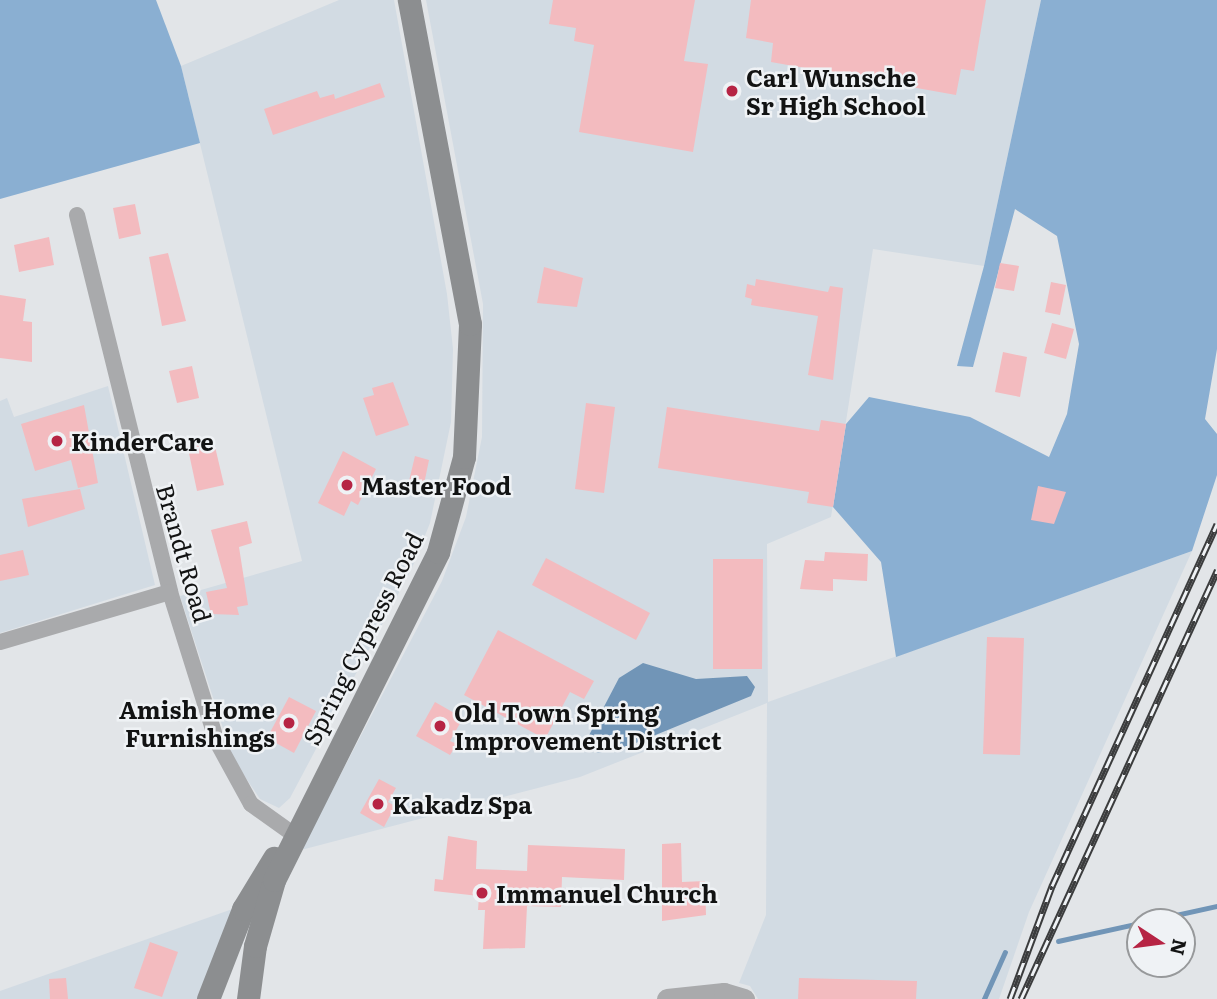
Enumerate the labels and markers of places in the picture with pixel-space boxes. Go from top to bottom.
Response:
place label: Carl Wunsche Sr High School [746,63,926,119]
marker: Carl Wunsche Sr High School [724,83,740,99]
place label: KinderCare [71,427,214,455]
marker: KinderCare [49,433,65,449]
place label: Master Food [361,471,511,499]
marker: Master Food [339,477,355,493]
place label: Amish Home Furnishings [119,695,275,751]
place label: Old Town Spring Improvement District [454,698,721,754]
marker: Amish Home Furnishings [281,715,297,731]
marker: Old Town Spring Improvement District [432,718,448,734]
place label: Kakadz Spa [392,790,532,818]
marker: Kakadz Spa [370,796,386,812]
place label: Immanuel Church [496,879,718,907]
marker: Immanuel Church [474,885,490,901]

